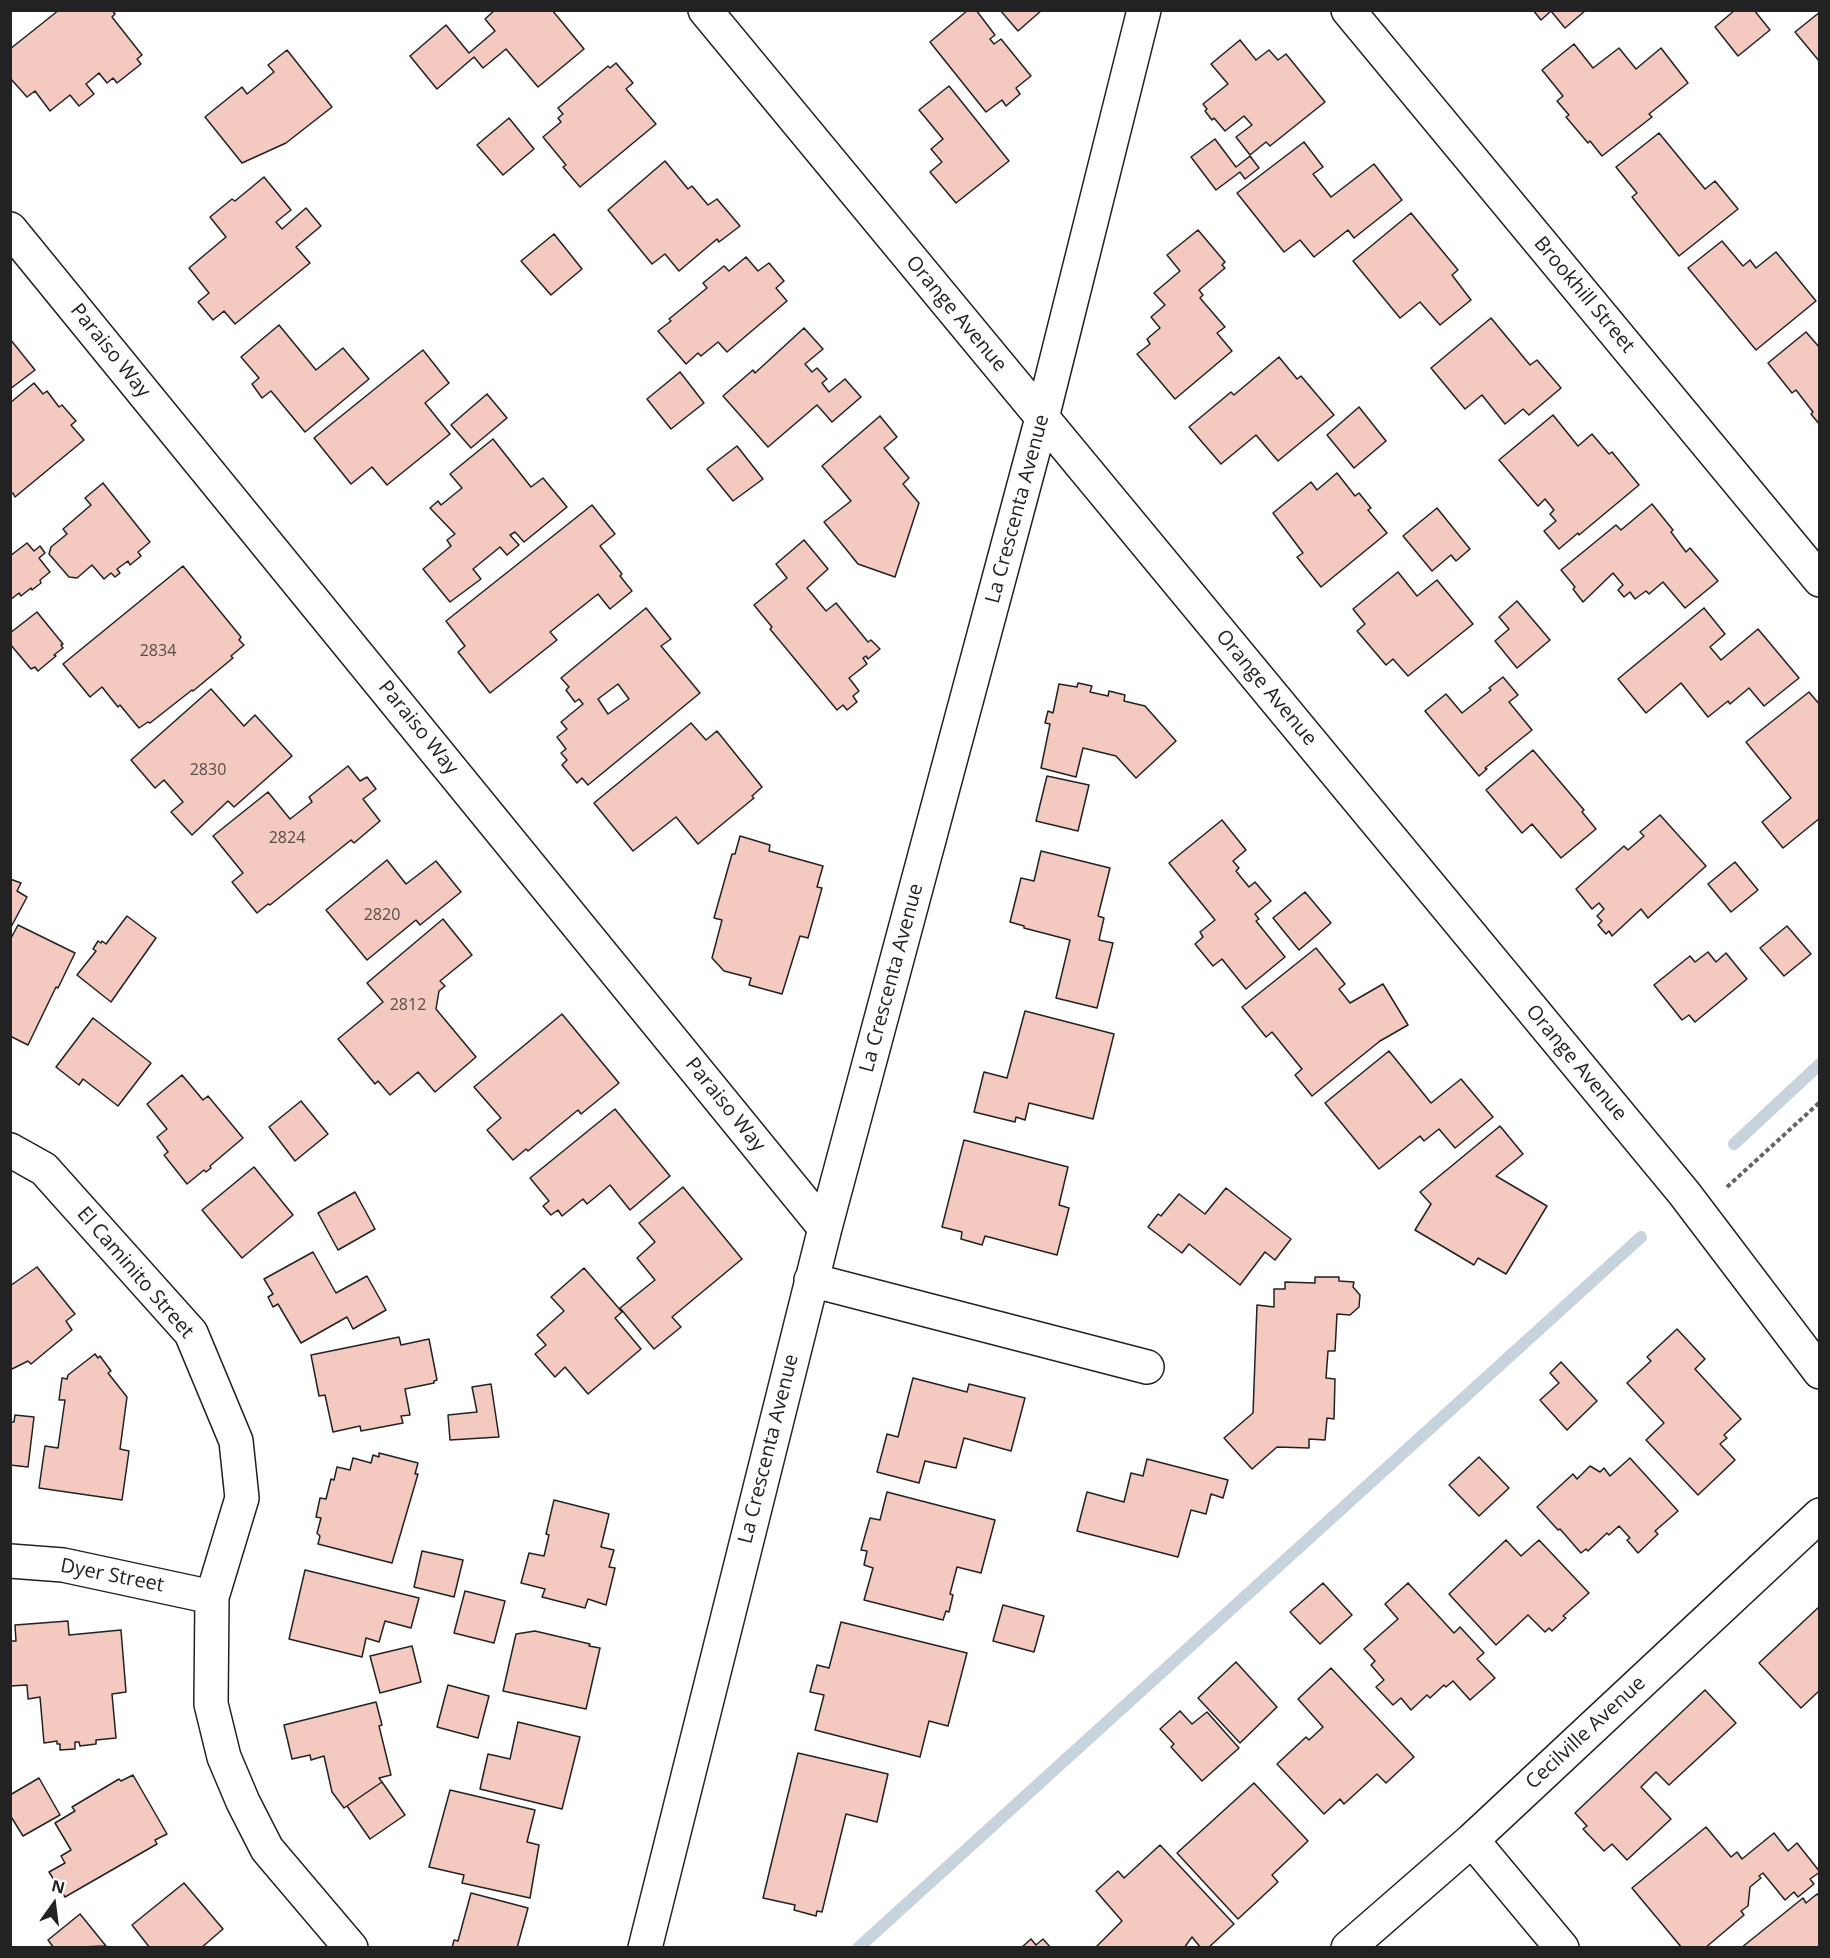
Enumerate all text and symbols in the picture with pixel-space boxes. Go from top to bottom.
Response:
street label: Brookhill Street [1528,232,1640,358]
street label: Orange Avenue [901,251,1011,377]
street label: Paraiso Way [65,299,155,403]
street label: La Crescenta Avenue [981,412,1055,606]
street label: Orange Avenue [1211,625,1321,751]
house number: 2834 [140,641,176,661]
street label: Paraiso Way [373,676,463,780]
house number: 2830 [190,760,226,780]
house number: 2824 [269,828,305,848]
street label: La Crescenta Avenue [855,881,929,1075]
house number: 2820 [364,905,400,925]
house number: 2812 [390,995,426,1015]
street label: Orange Avenue [1521,1000,1631,1126]
street label: Paraiso Way [680,1053,770,1157]
street label: El Caminito Street [71,1202,199,1344]
street label: La Crescenta Avenue [734,1352,804,1546]
street label: Dyer Street [58,1554,166,1598]
street label: Cecilville Avenue [1521,1671,1651,1795]
north arrow [24,1874,84,1934]
text: N [49,1874,67,1899]

